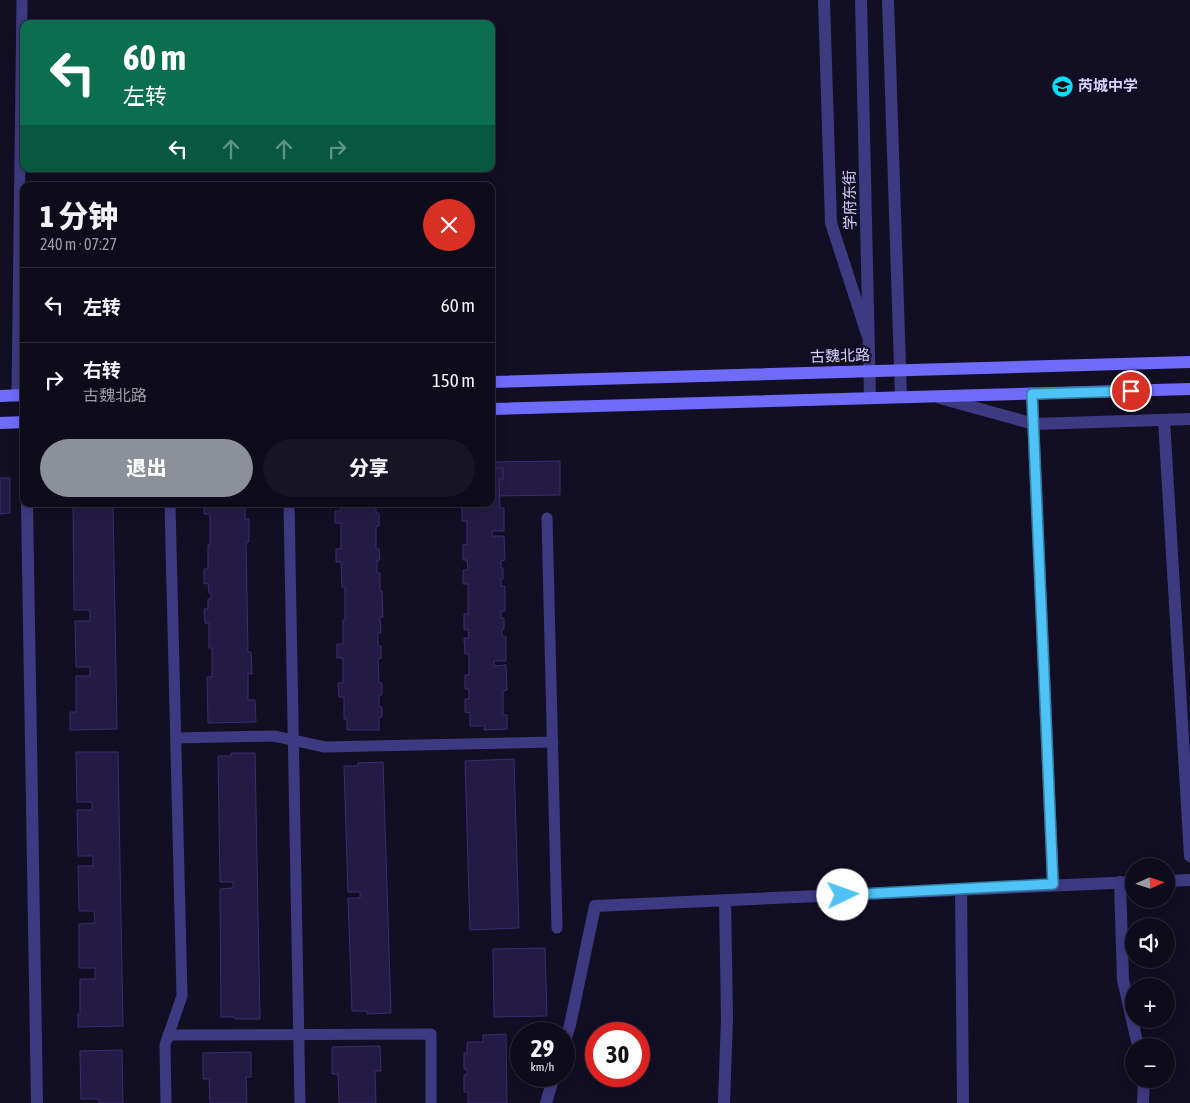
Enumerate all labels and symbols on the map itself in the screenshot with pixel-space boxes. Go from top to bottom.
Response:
school or university icon: 芮城中学 [1050,74,1074,98]
place label: 芮城中学 [1078,77,1138,94]
street label: 学府东街 [840,170,859,230]
street label: 古魏北路 [810,346,870,365]
pin [1110,370,1152,412]
north arrow [1125,858,1175,908]
position arrow [816,868,868,920]
speed limit sign: 30 [585,1022,650,1087]

